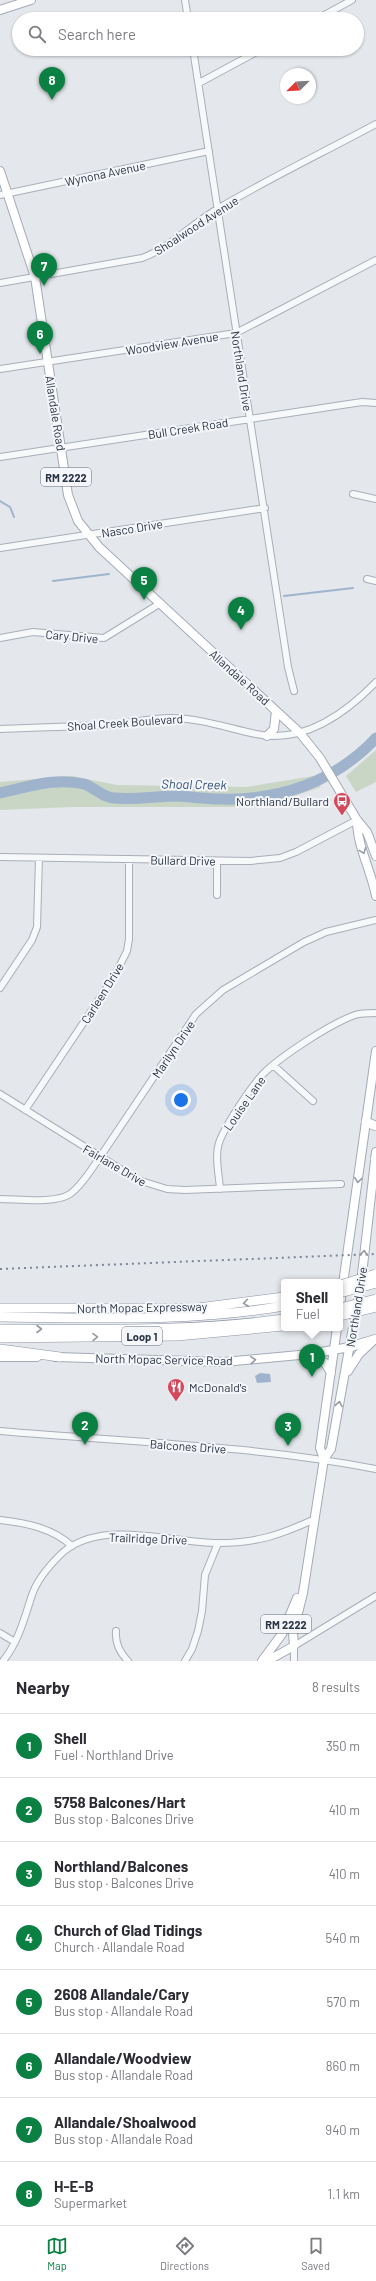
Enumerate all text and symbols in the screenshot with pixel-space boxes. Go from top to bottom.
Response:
search box [12,12,364,56]
icon: search [26,23,48,45]
text: Search here [58,25,136,43]
pin: 8 [39,67,65,100]
north arrow [280,68,316,104]
street label: Wynona Avenue [63,158,147,188]
street label: Shoalwood Avenue [151,193,241,257]
pin: 7 [31,253,57,286]
pin: 6 [27,321,53,354]
street label: Woodview Avenue [125,329,219,357]
street label: Northland Drive [229,330,255,412]
street label: Allandale Road [43,374,69,452]
street label: Bull Creek Road [147,415,229,441]
road number: RM 2222 [41,468,91,486]
street label: Nasco Drive [100,516,164,540]
pin: 5 [131,567,157,600]
pin: 4 [228,597,254,630]
street label: Cary Drive [45,627,99,645]
street label: Allandale Road [207,646,273,708]
street label: Shoal Creek Boulevard [67,711,183,733]
water label: Shoal Creek [161,775,227,793]
bus stop icon: Northland/Bullard [332,791,352,816]
place label: Northland/Bullard [236,794,329,808]
one-way arrow [359,847,367,854]
street label: Bullard Drive [150,852,216,868]
street label: Carleen Drive [78,960,126,1026]
street label: Marilyn Drive [149,1018,197,1080]
street label: Louise Lane [220,1073,268,1133]
your location [171,1090,191,1110]
street label: Fairlane Drive [81,1141,149,1189]
one-way arrow [354,1177,363,1183]
one-way arrow [359,1250,368,1256]
street label: Northland Drive [343,1266,369,1348]
popup [281,1279,343,1331]
text: Shell [296,1288,328,1306]
one-way arrow [242,1298,249,1307]
street label: North Mopac Expressway [77,1299,208,1315]
text: Fuel [296,1306,320,1322]
one-way arrow [36,1325,42,1333]
road number: Loop 1 [122,1327,162,1345]
one-way arrow [92,1333,98,1341]
pin: 1 [299,1344,325,1377]
street label: North Mopac Service Road [95,1351,233,1367]
one-way arrow [250,1355,256,1364]
restaurant icon: McDonald's [166,1377,186,1402]
place label: McDonald's [189,1380,247,1394]
one-way arrow [334,1401,343,1407]
pin: 2 [72,1412,98,1445]
pin: 3 [275,1413,301,1446]
street label: Balcones Drive [149,1436,227,1456]
street label: Trailridge Drive [109,1530,187,1546]
road number: RM 2222 [261,1615,311,1633]
text: Nearby [16,1677,70,1697]
text: 8 results [312,1679,360,1695]
text: Shell [54,1729,87,1747]
text: 1 [27,1738,31,1754]
text: 350 m [326,1738,360,1754]
text: Fuel · Northland Drive [54,1747,174,1763]
text: 5758 Balcones/Hart [54,1793,186,1811]
text: 2 [25,1802,33,1818]
text: 410 m [329,1802,360,1818]
text: Bus stop · Balcones Drive [54,1811,194,1827]
text: Northland/Balcones [54,1857,188,1875]
text: 3 [25,1866,33,1882]
text: 410 m [329,1866,360,1882]
text: Bus stop · Balcones Drive [54,1875,194,1891]
text: Church of Glad Tidings [54,1921,202,1939]
text: 4 [25,1930,33,1946]
text: 540 m [325,1930,360,1946]
text: Church · Allandale Road [54,1939,185,1955]
text: 2608 Allandale/Cary [54,1985,189,2003]
text: 5 [25,1994,33,2010]
text: 570 m [326,1994,360,2010]
text: Bus stop · Allandale Road [54,2003,193,2019]
text: Allandale/Woodview [54,2049,191,2067]
text: 6 [26,2058,32,2074]
text: 860 m [326,2058,360,2074]
text: Bus stop · Allandale Road [54,2067,193,2083]
text: Allandale/Shoalwood [54,2113,196,2131]
text: 7 [26,2122,32,2138]
text: 940 m [325,2122,360,2138]
text: Bus stop · Allandale Road [54,2131,193,2147]
text: H-E-B [54,2177,94,2195]
text: 8 [25,2186,33,2202]
text: 1.1 km [327,2186,360,2202]
text: Supermarket [54,2195,127,2211]
tab: Map [46,2235,68,2272]
tab: Directions [160,2235,209,2272]
tab: Saved [301,2235,330,2272]

